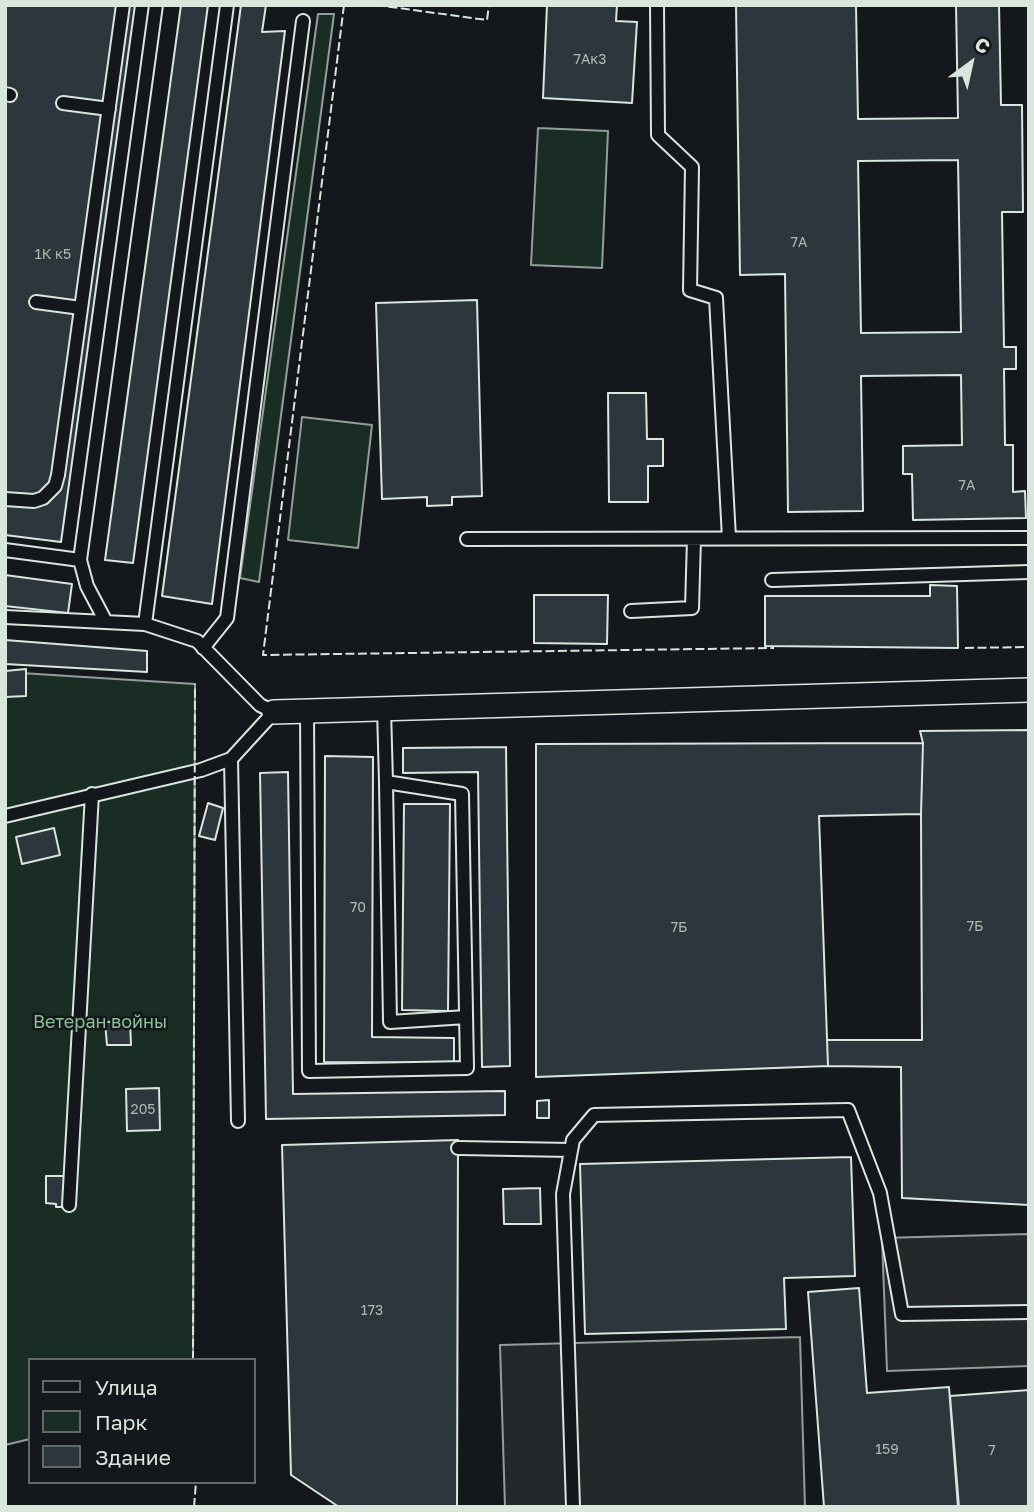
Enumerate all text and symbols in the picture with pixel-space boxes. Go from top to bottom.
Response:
north arrow [936,28,1006,98]
text: С [971,32,995,58]
house number: 7Ак3 [573,52,607,68]
house number: 7А [791,235,807,251]
house number: 1К к5 [35,247,71,263]
house number: 7А [959,478,975,494]
house number: 70 [350,900,366,916]
house number: 7Б [967,919,983,935]
house number: 7Б [671,920,687,936]
park label: Ветеран войны [33,1011,167,1033]
house number: 205 [131,1102,155,1118]
house number: 173 [361,1303,383,1319]
legend [28,1358,256,1484]
text: Улица [95,1374,158,1400]
text: Парк [95,1409,148,1435]
house number: 159 [875,1442,899,1458]
house number: 7 [988,1443,996,1459]
text: Здание [95,1444,171,1470]

